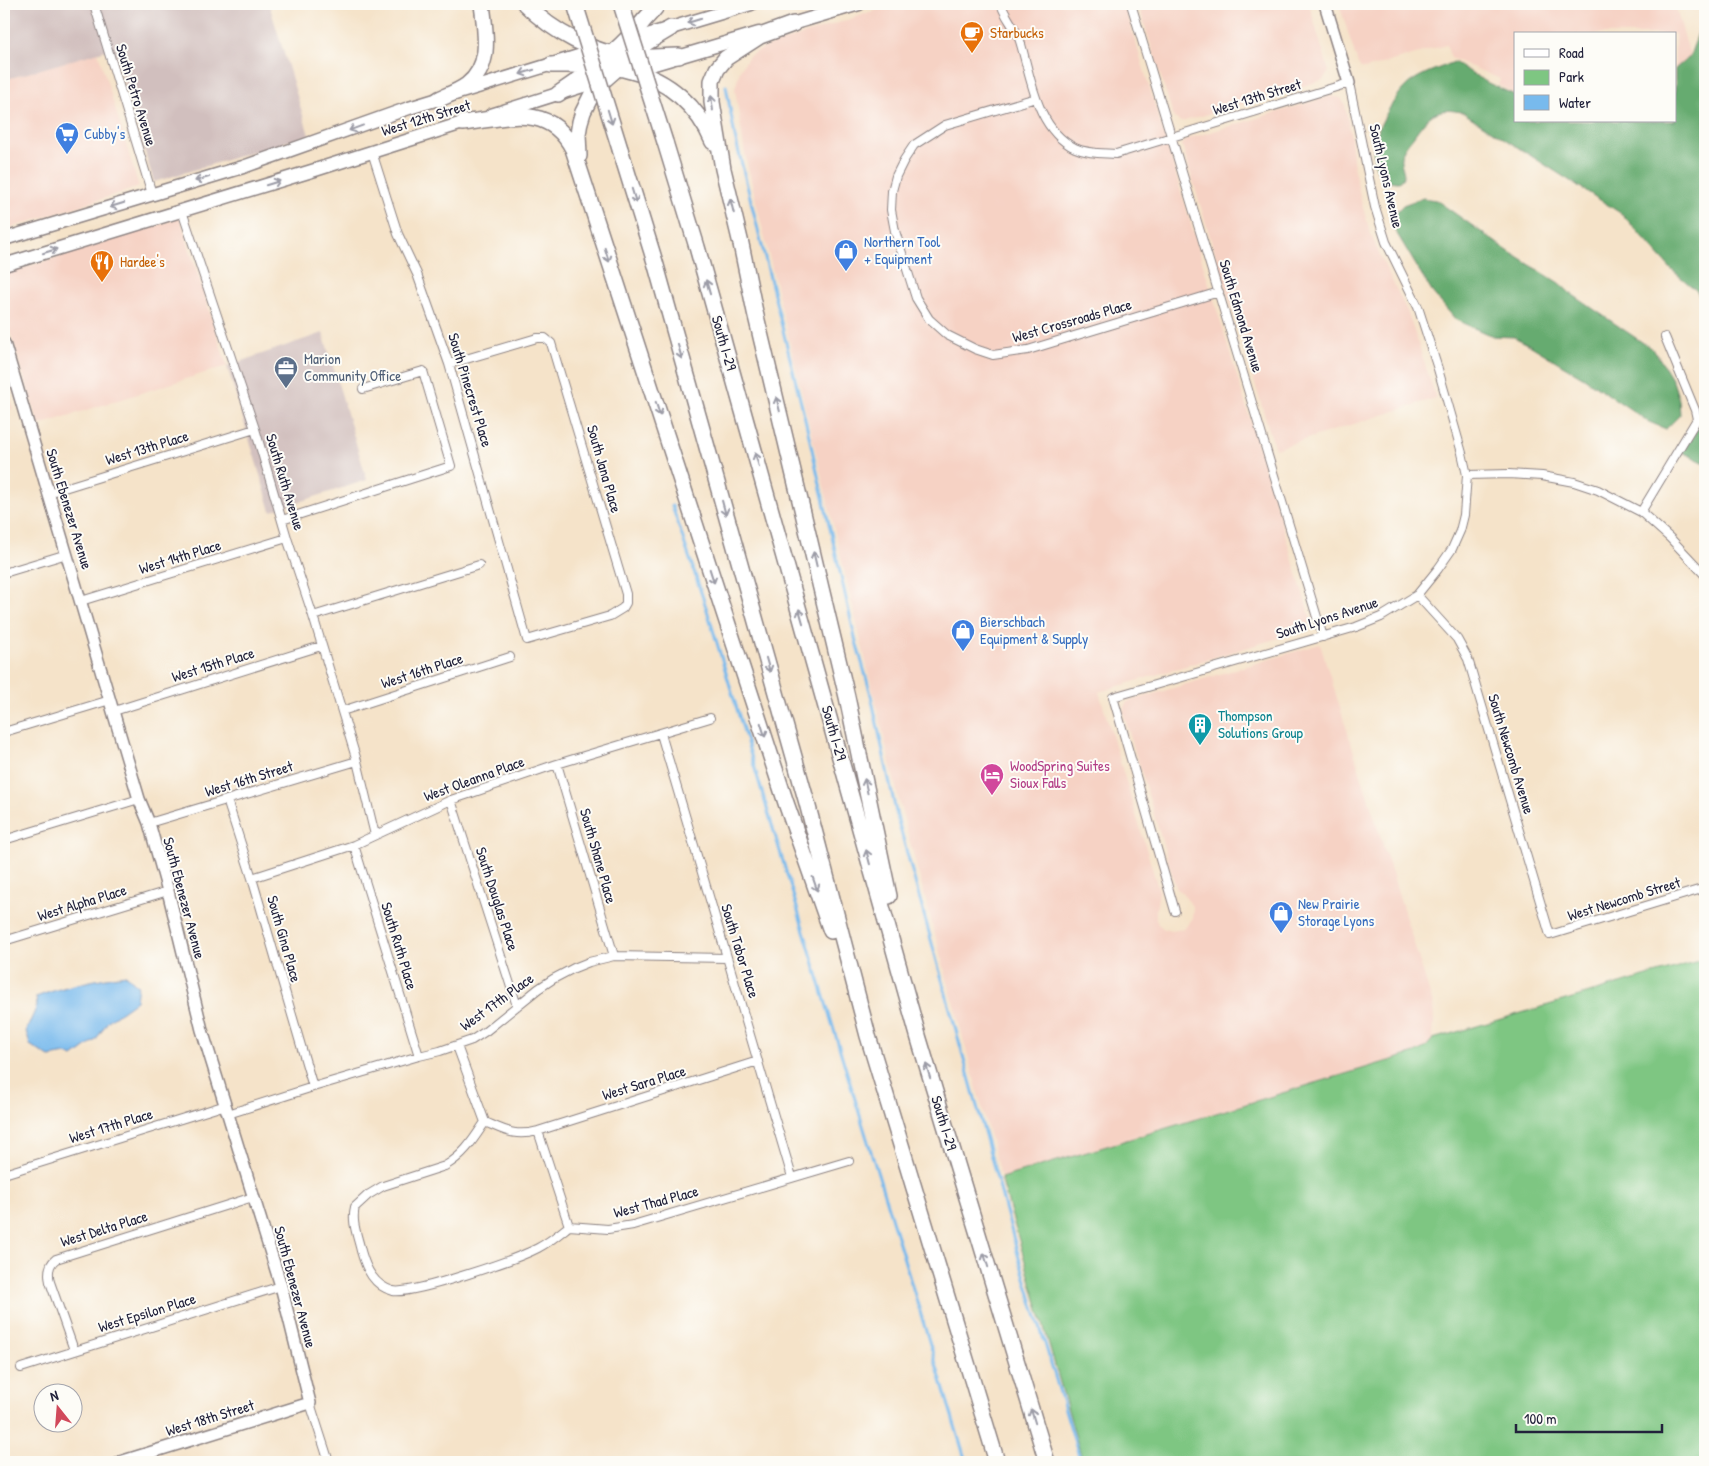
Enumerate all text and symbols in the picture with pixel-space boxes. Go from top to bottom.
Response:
one-way arrow [687,17,703,27]
cafe icon: Starbucks [959,20,985,54]
place label: Starbucks [990,22,1044,43]
legend [1514,32,1676,122]
street label: South Petro Avenue [111,41,162,148]
text: Road [1559,42,1584,63]
text: Park [1559,66,1584,87]
one-way arrow [520,68,535,77]
street label: West 13th Street [1210,73,1305,120]
text: Water [1559,92,1591,113]
street label: West 12th Street [379,94,474,141]
one-way arrow [707,96,717,112]
one-way arrow [606,109,615,125]
supermarket icon: Cubby's [54,121,80,155]
street label: South Lyons Avenue [1364,122,1409,230]
place label: Cubby's [84,123,125,144]
one-way arrow [349,124,364,133]
one-way arrow [194,175,210,184]
one-way arrow [264,178,280,188]
one-way arrow [630,188,640,204]
one-way arrow [727,199,736,215]
one-way arrow [110,200,126,210]
place label: Northern Tool + Equipment [864,231,940,269]
shop icon: Northern Tool + Equipment [833,238,859,272]
one-way arrow [42,245,58,255]
one-way arrow [603,246,613,262]
restaurant icon: Hardee's [89,249,115,283]
place label: Hardee's [120,251,165,272]
street label: South Edmond Avenue [1214,257,1269,375]
one-way arrow [703,279,713,295]
street label: West Crossroads Place [1010,293,1134,348]
street label: South I-29 [707,313,742,373]
street label: South Pinecrest Place [443,330,498,449]
one-way arrow [676,343,685,359]
place label: Marion Community Office [304,348,401,386]
office icon: Marion Community Office [273,355,299,389]
one-way arrow [773,397,782,413]
one-way arrow [653,401,663,417]
street label: South Jana Place [582,423,627,515]
street label: West 13th Place [103,425,191,470]
street label: South Ruth Avenue [261,431,310,533]
street label: South Ebenezer Avenue [41,446,98,572]
one-way arrow [752,452,761,468]
one-way arrow [720,500,729,516]
street label: West 14th Place [136,534,223,579]
one-way arrow [810,551,819,567]
one-way arrow [708,567,717,583]
street label: South Lyons Avenue [1273,591,1380,644]
one-way arrow [796,609,805,625]
place label: Bierschbach Equipment & Supply [980,611,1088,649]
shop icon: Bierschbach Equipment & Supply [950,618,976,652]
street label: West 15th Place [169,642,257,687]
street label: West 16th Place [378,647,465,694]
one-way arrow [763,656,773,672]
street label: South Newcomb Avenue [1483,691,1540,816]
street label: South I-29 [817,703,852,763]
place label: Thompson Solutions Group [1218,705,1304,743]
building icon: Thompson Solutions Group [1187,712,1213,746]
one-way arrow [758,722,768,738]
street label: West Oleanna Place [421,751,527,806]
street label: West 16th Street [202,755,296,802]
place label: WoodSpring Suites Sioux Falls [1010,755,1110,793]
hotel icon: WoodSpring Suites Sioux Falls [979,762,1005,796]
one-way arrow [860,778,870,794]
street label: South Shane Place [575,806,622,906]
street label: South Ebenezer Avenue [158,835,211,961]
street label: South Douglas Place [471,844,524,953]
one-way arrow [863,850,873,866]
street label: West Newcomb Street [1565,871,1684,926]
one-way arrow [811,876,820,891]
street label: West Alpha Place [35,879,129,926]
street label: South Gina Place [262,893,307,985]
place label: New Prairie Storage Lyons [1298,893,1375,931]
street label: South Ruth Place [376,900,423,992]
shop icon: New Prairie Storage Lyons [1268,900,1294,934]
street label: South Tabor Place [716,901,765,1000]
street label: West 17th Place [456,968,538,1035]
street label: West Sara Place [599,1060,688,1105]
one-way arrow [923,1063,933,1079]
street label: South I-29 [926,1093,963,1153]
street label: West 17th Place [67,1103,155,1148]
street label: West Thad Place [611,1180,701,1223]
street label: West Delta Place [58,1205,150,1252]
street label: South Ebenezer Avenue [269,1224,322,1350]
one-way arrow [980,1252,990,1268]
street label: West Epsilon Place [96,1288,198,1337]
north arrow [32,1384,82,1434]
text: N [48,1385,61,1405]
street label: West 18th Street [163,1394,257,1441]
scale bar [1516,1401,1663,1433]
one-way arrow [1027,1408,1037,1424]
text: 100 m [1524,1408,1557,1429]

